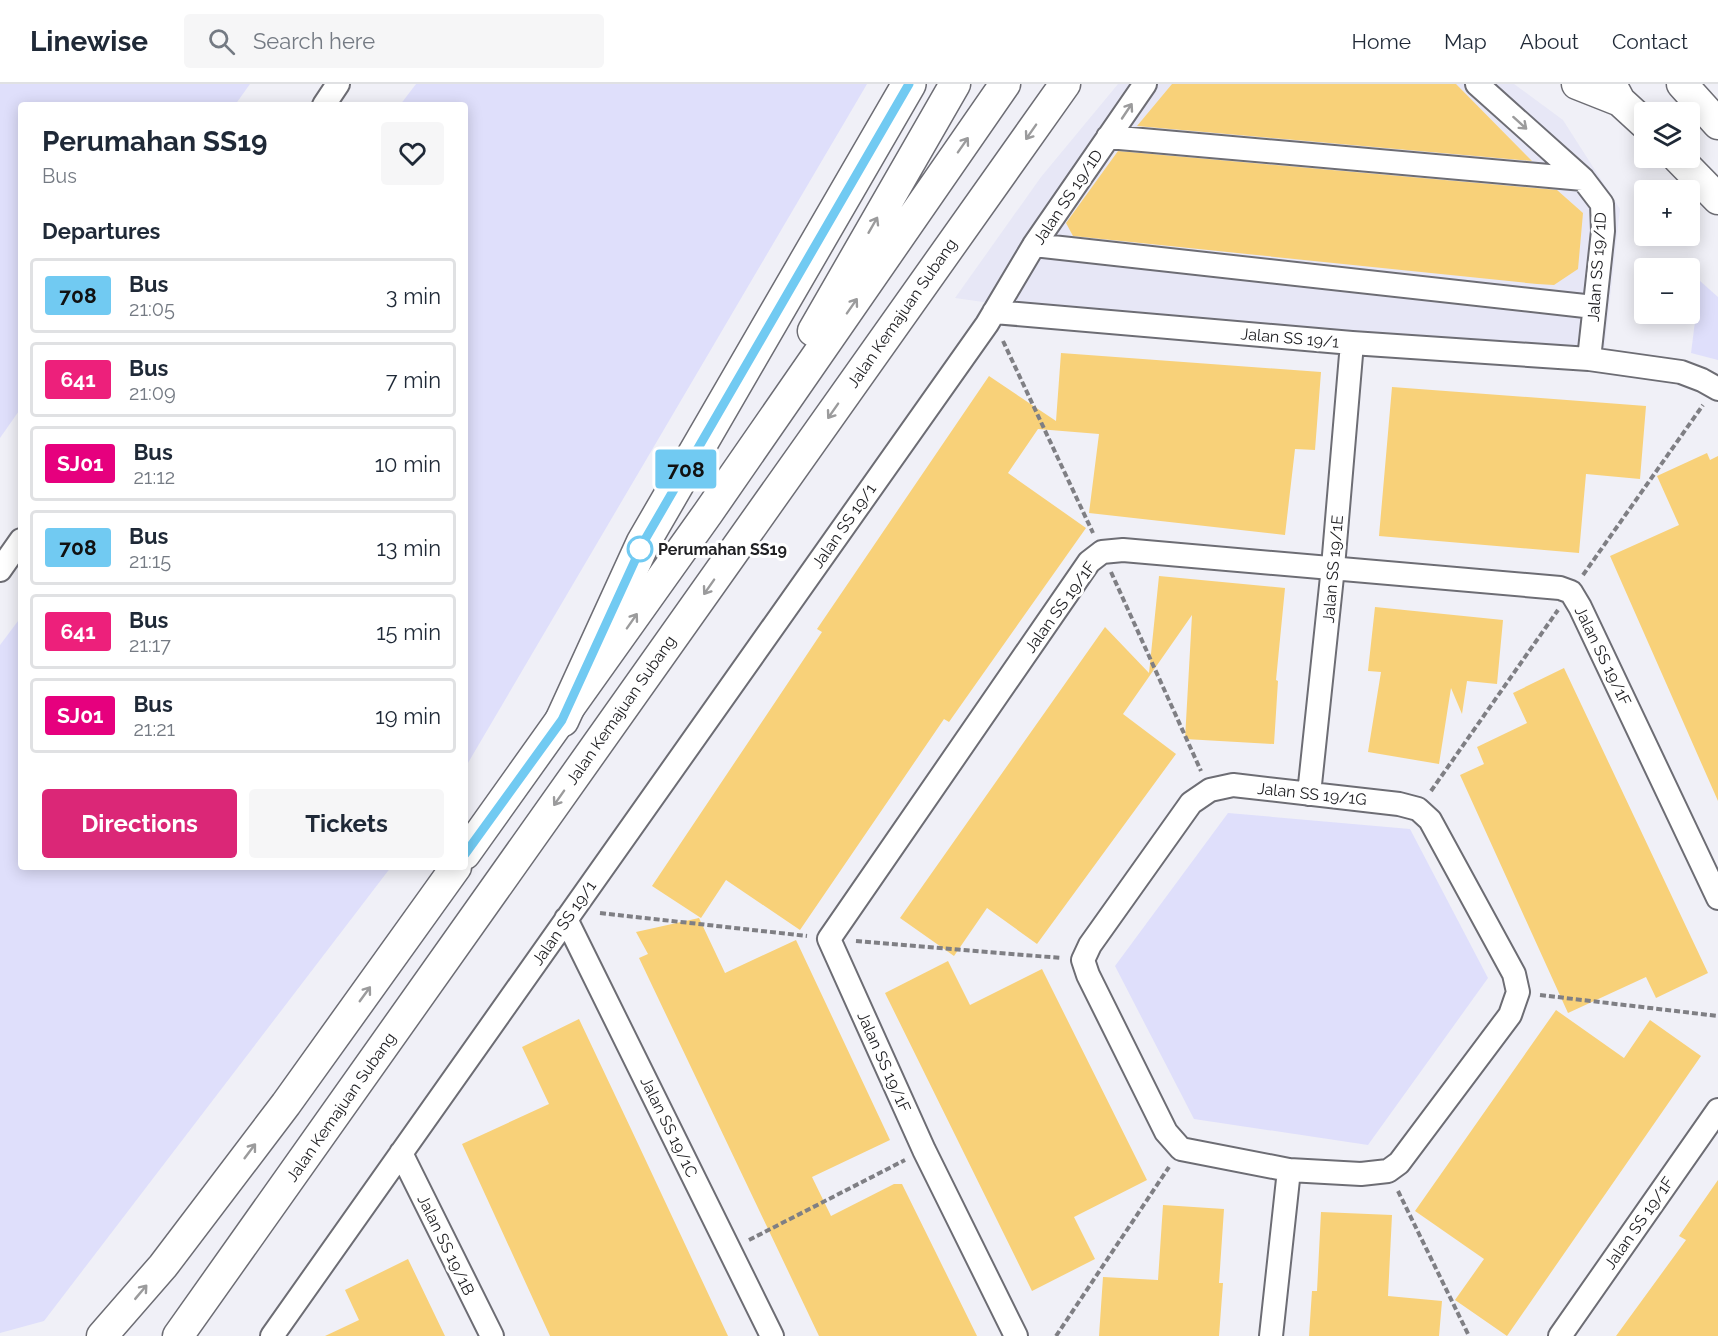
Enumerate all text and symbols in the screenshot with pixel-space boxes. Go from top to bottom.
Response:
search box [184,14,604,68]
text: Linewise [30,25,148,58]
icon: search [205,25,238,58]
text: Search here [253,28,375,54]
text: Home [1352,29,1411,54]
text: Map [1444,29,1487,54]
text: About [1520,29,1579,54]
text: Contact [1612,29,1688,54]
map controls [1634,102,1700,324]
button: layers [1634,102,1700,168]
one-way arrow [1121,103,1133,119]
one-way arrow [1513,116,1528,130]
button: heart [381,122,444,185]
one-way arrow [1025,123,1037,139]
text: Perumahan SS19 [42,125,267,158]
one-way arrow [957,138,969,154]
street label: Jalan SS 19/1D [1029,146,1107,248]
text: Bus [42,164,77,188]
button: + [1634,180,1700,246]
street label: Jalan SS 19/1D [1584,211,1610,323]
one-way arrow [868,217,880,234]
text: Departures [42,218,160,244]
street label: Jalan Kemajuan Subang [843,235,961,391]
button: − [1634,258,1700,324]
text: Bus [129,271,168,297]
text: 708 [59,283,97,308]
text: 3 min [386,283,441,309]
text: 21:05 [129,297,175,321]
one-way arrow [846,298,858,314]
street label: Jalan SS 19/1 [1240,324,1340,352]
text: Bus [129,355,168,381]
text: 641 [60,367,96,392]
text: 7 min [386,367,441,393]
text: 21:09 [129,381,176,405]
one-way arrow [827,402,839,418]
text: Bus [133,439,173,465]
line badge: 708 [652,450,720,488]
text: SJ01 [57,451,103,476]
text: 10 min [375,451,441,477]
text: 708 [667,457,705,482]
text: 21:12 [133,465,175,489]
street label: Jalan SS 19/1 [808,480,880,572]
street label: Jalan SS 19/1E [1319,514,1347,624]
text: Bus [129,523,168,549]
text: 708 [59,535,97,560]
text: 13 min [376,535,441,561]
marker: Perumahan SS19 [627,536,653,562]
place label: Perumahan SS19 [658,540,787,559]
text: 21:15 [129,549,171,573]
street label: Jalan SS 19/1F [1021,558,1099,656]
one-way arrow [702,579,715,595]
street label: Jalan SS 19/1F [1571,603,1635,709]
text: Bus [129,607,168,633]
one-way arrow [626,613,638,629]
text: 641 [60,619,96,644]
text: 15 min [376,619,441,645]
street label: Jalan Kemajuan Subang [562,632,680,788]
text: 21:17 [129,633,171,657]
text: Bus [133,691,173,717]
text: SJ01 [57,703,103,728]
text: 19 min [375,703,441,729]
text: 21:21 [133,717,175,741]
street label: Jalan SS 19/1G [1256,779,1368,809]
button: Directions [42,789,237,858]
button: Tickets [249,789,444,858]
one-way arrow [553,789,565,805]
street label: Jalan SS 19/1 [528,877,600,969]
one-way arrow [359,986,371,1002]
street label: Jalan SS 19/1F [853,1009,915,1115]
street label: Jalan Kemajuan Subang [282,1029,400,1185]
street label: Jalan SS 19/1C [636,1074,702,1180]
one-way arrow [244,1143,257,1159]
street label: Jalan SS 19/1F [1600,1173,1678,1273]
street label: Jalan SS 19/1B [413,1192,479,1298]
one-way arrow [134,1285,147,1301]

